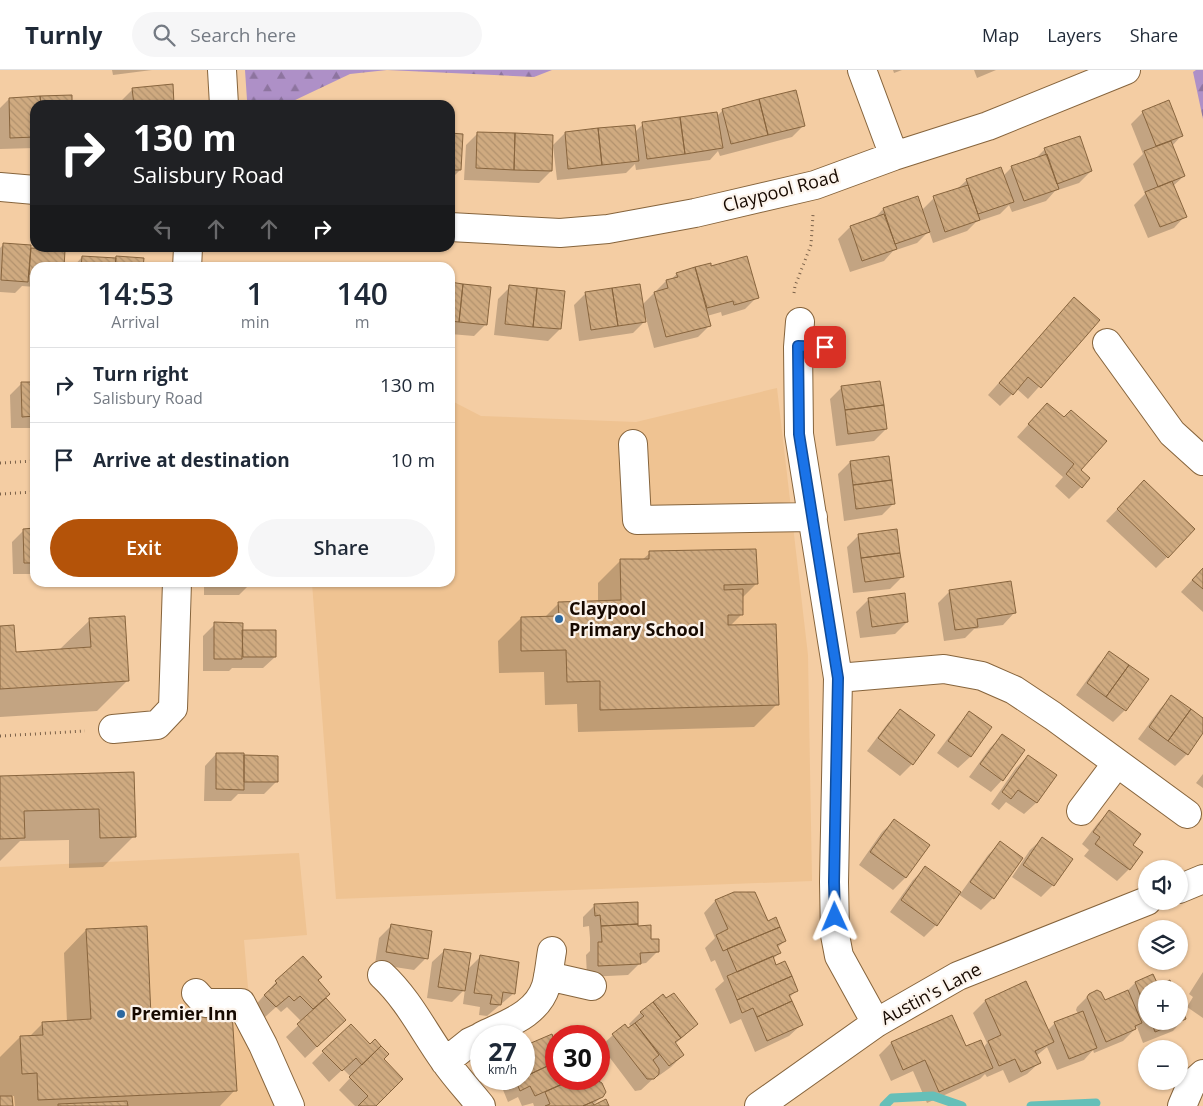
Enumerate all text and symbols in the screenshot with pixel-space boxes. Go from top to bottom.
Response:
search box [132,12,482,57]
text: Turnly [25,18,102,51]
icon: search [150,21,178,49]
text: Search here [190,22,296,48]
text: Map [982,23,1019,47]
text: Layers [1047,23,1102,47]
text: Share [1130,23,1178,47]
text: 130 m [133,114,237,161]
icon: right [50,120,115,185]
text: Salisbury Road [133,159,284,189]
street label: Claypool Road [720,163,842,217]
icon: left [149,215,177,243]
icon: ahead [202,215,230,243]
icon: ahead [255,215,283,243]
icon: right [308,215,336,243]
text: 14:53 [97,273,174,314]
text: 1 [247,273,264,314]
text: 140 [337,273,388,314]
text: Arrival [111,311,160,333]
text: min [241,311,270,333]
text: m [355,311,370,333]
pin [804,326,846,368]
icon: arrive [811,333,839,361]
text: Turn right [93,361,188,387]
icon: right [50,371,78,399]
text: 130 m [380,372,435,398]
text: Salisbury Road [93,387,203,409]
icon: arrive [50,446,78,474]
text: Arrive at destination [93,447,290,473]
text: 10 m [391,447,435,473]
button: Exit [50,519,238,577]
button: Share [248,519,435,577]
place label: Claypool Primary School [569,596,704,641]
marker: Claypool Primary School [553,613,565,625]
map controls [1138,860,1188,1090]
button: sound [1138,860,1188,910]
position arrow [808,890,860,942]
button: layers [1138,920,1188,970]
street label: Austin's Lane [876,957,985,1030]
button: + [1138,980,1188,1030]
place label: Premier Inn [131,1001,237,1025]
marker: Premier Inn [115,1008,127,1020]
speed limit sign: 30 [545,1025,610,1090]
text: 27 [488,1034,517,1068]
button: − [1138,1040,1188,1090]
text: km/h [488,1061,517,1078]

